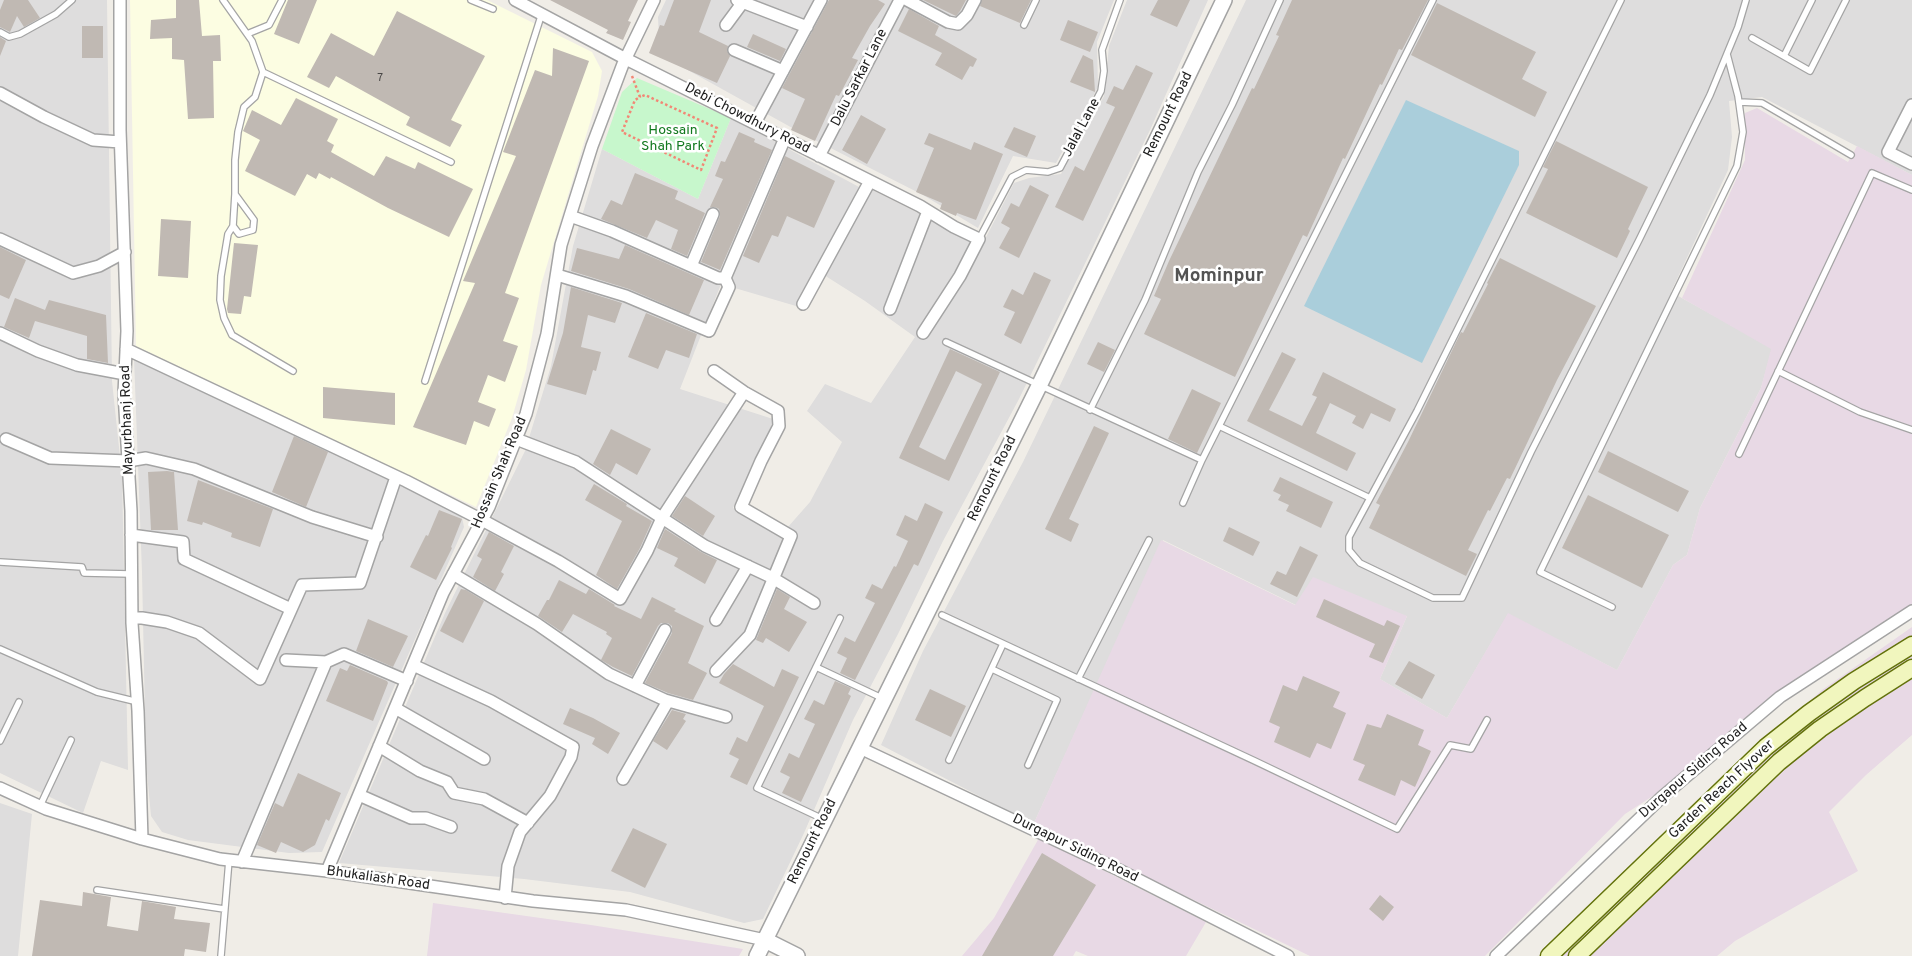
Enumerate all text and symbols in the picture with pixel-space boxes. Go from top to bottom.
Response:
street label: Dalu Sarkar Lane [828,26,892,130]
street label: Remount Road [1141,69,1197,161]
house number: 7 [377,72,383,86]
street label: Debi Chowdhury Road [681,80,813,158]
street label: Jalal Lane [1060,96,1104,160]
park label: Hossain Shah Park [641,123,705,156]
district label: Mominpur [1174,266,1264,288]
street label: Mayurbhanj Road [118,365,138,475]
street label: Hossain Shah Road [469,415,531,531]
street label: Remount Road [965,433,1021,525]
street label: Durgapur Siding Road [1636,719,1752,823]
street label: Garden Reach Flyover [1666,737,1778,843]
street label: Remount Road [785,796,841,888]
street label: Durgapur Siding Road [1009,811,1141,887]
street label: Bhukaliash Road [325,863,431,895]

